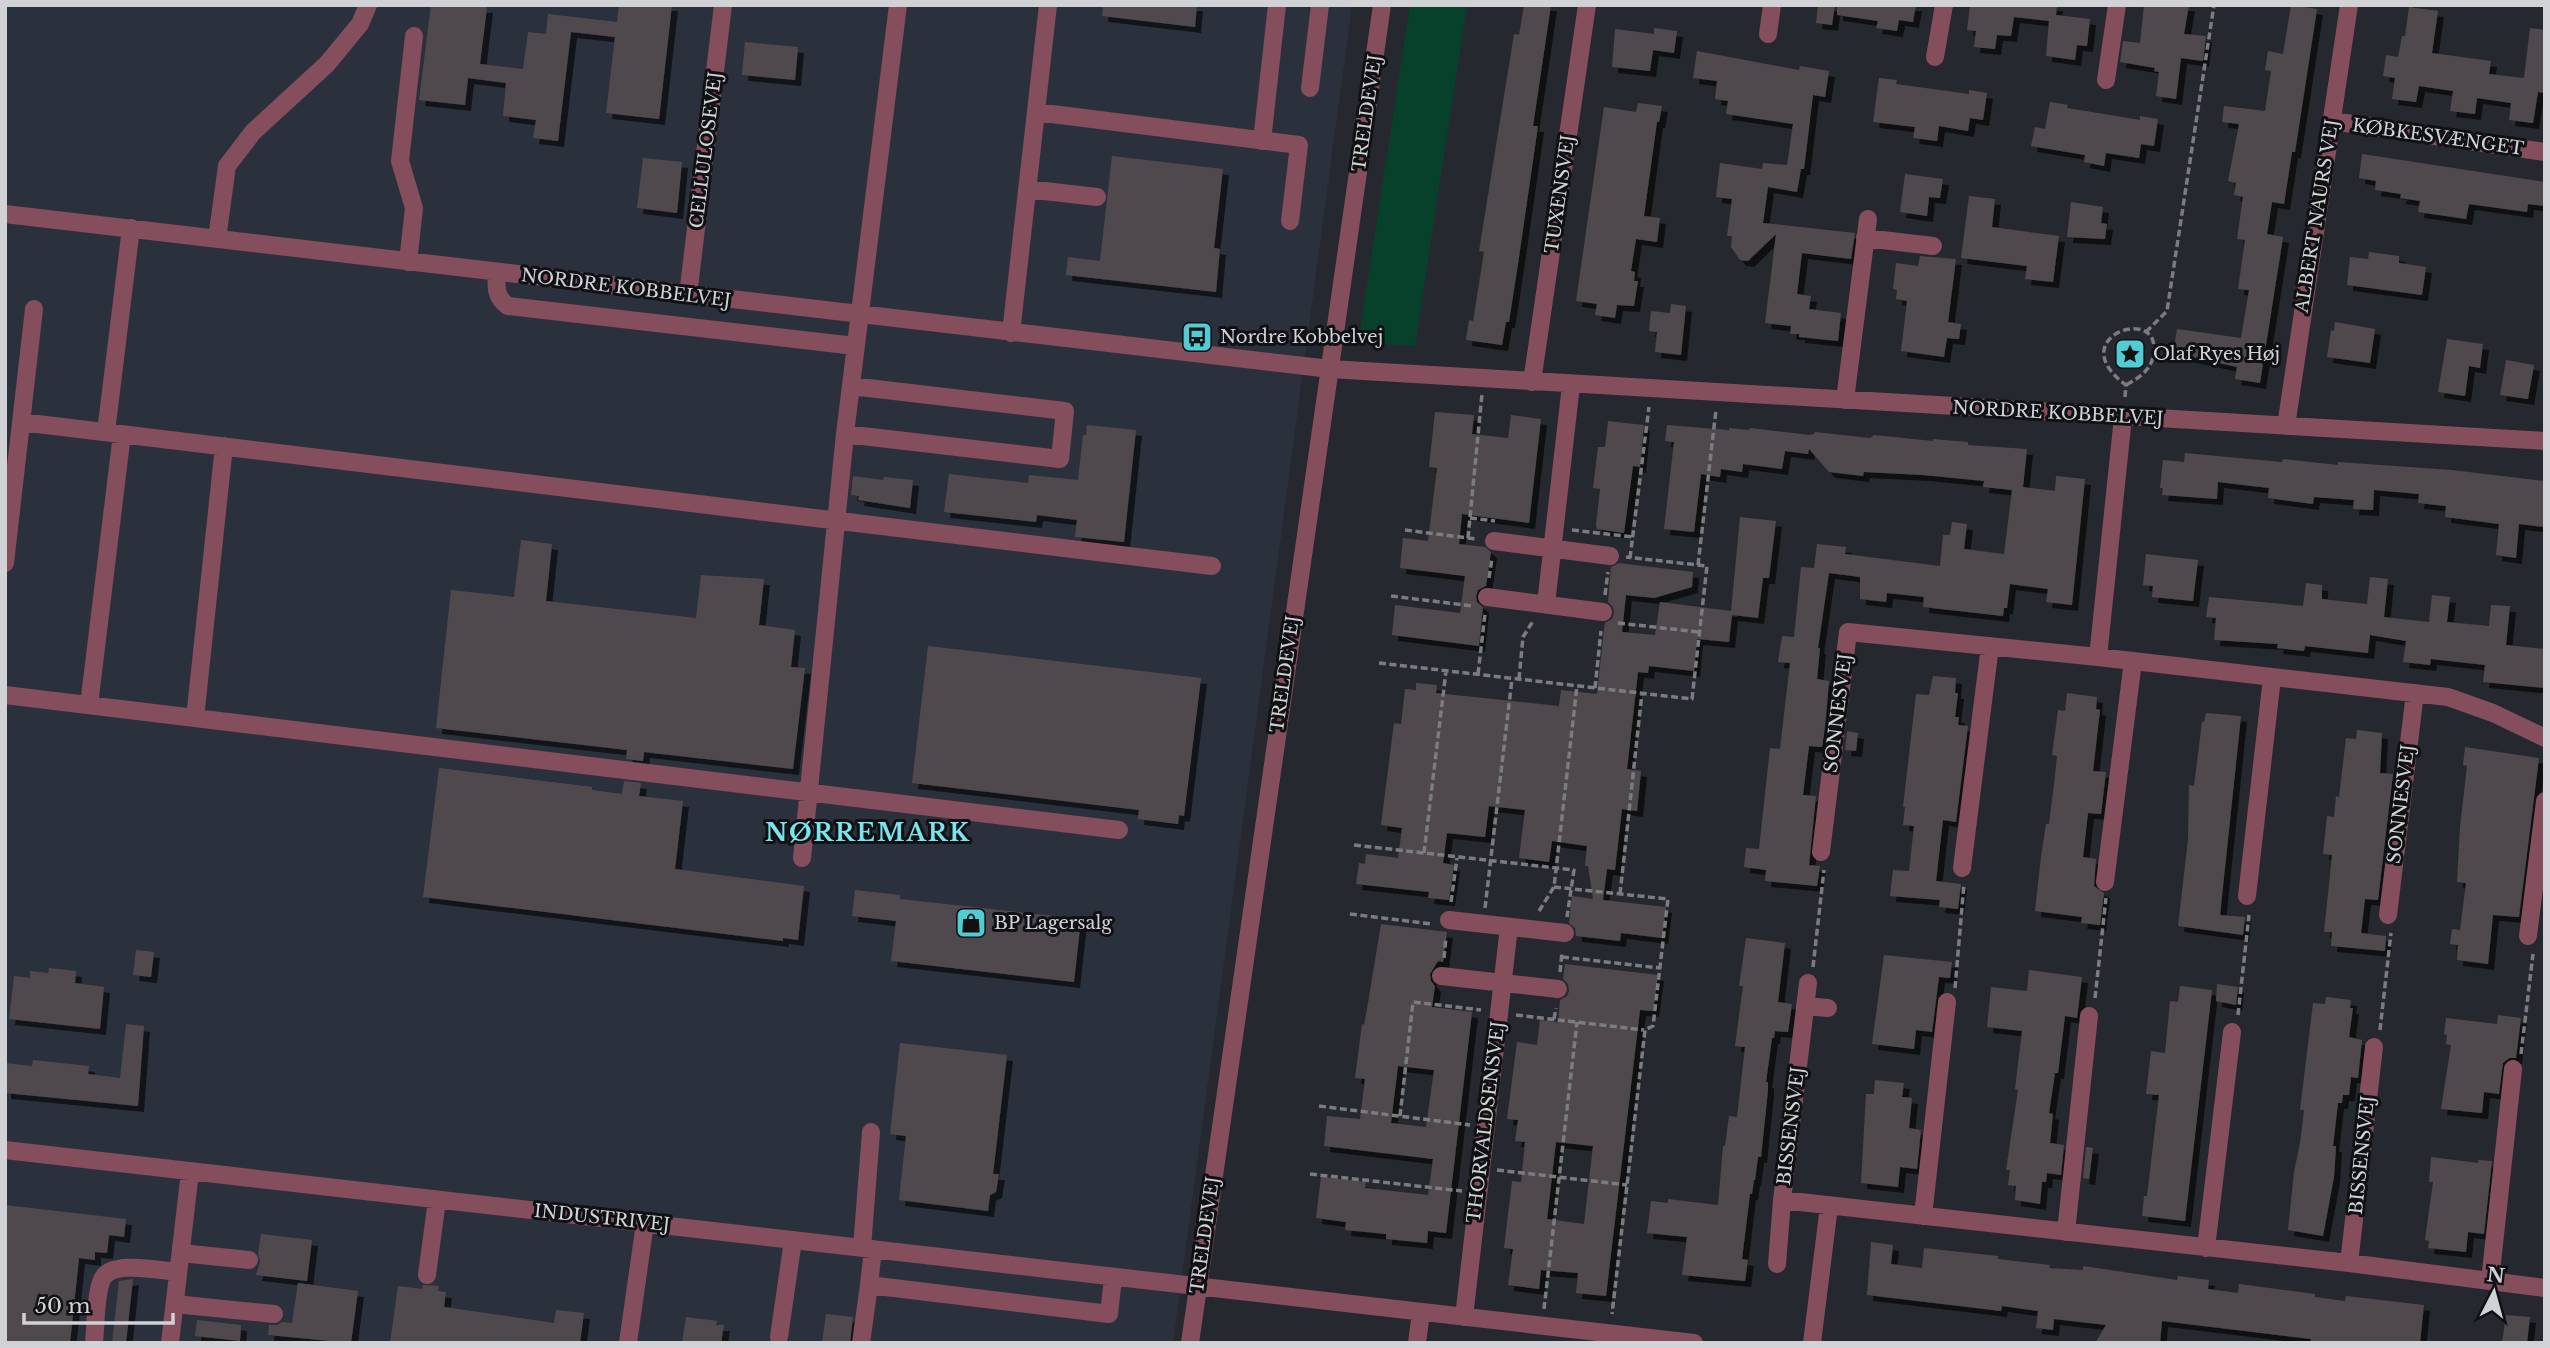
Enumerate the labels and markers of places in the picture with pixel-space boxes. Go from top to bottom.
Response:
bus stop icon: Nordre Kobbelvej [1180,320,1214,354]
place label: Nordre Kobbelvej [1220,326,1383,348]
place icon: Olaf Ryes Høj [2113,337,2147,371]
place label: Olaf Ryes Høj [2153,343,2280,365]
shop icon: BP Lagersalg [954,906,988,940]
place label: BP Lagersalg [994,912,1112,934]

